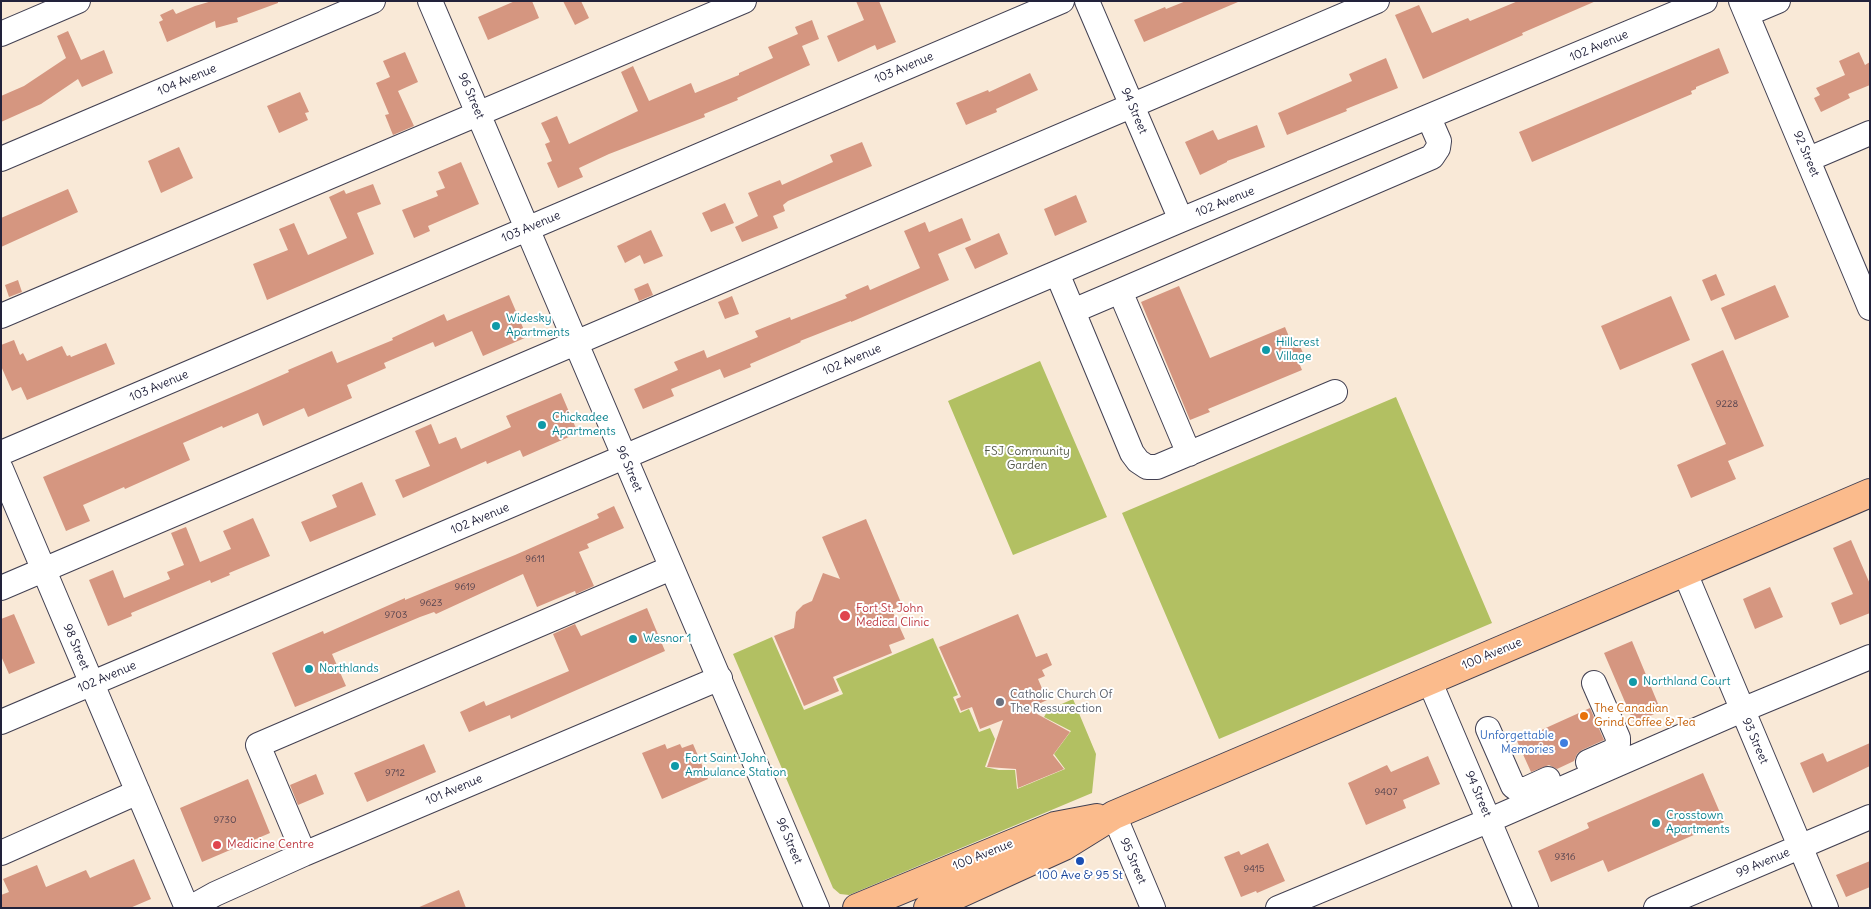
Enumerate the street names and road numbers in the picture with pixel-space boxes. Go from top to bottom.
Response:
street label: 102 Avenue [1568,27,1630,65]
street label: 103 Avenue [872,49,936,87]
street label: 104 Avenue [155,61,219,99]
street label: 96 Street [455,71,487,121]
street label: 94 Street [1118,86,1150,136]
street label: 92 Street [1790,129,1822,179]
street label: 102 Avenue [1193,184,1257,220]
street label: 103 Avenue [499,208,563,246]
street label: 102 Avenue [821,341,883,379]
street label: 103 Avenue [127,367,191,405]
street label: 96 Street [613,444,645,494]
street label: 102 Avenue [449,500,511,538]
street label: 98 Street [60,622,92,672]
street label: 100 Avenue [1460,635,1524,673]
street label: 102 Avenue [76,658,138,696]
street label: 93 Street [1739,716,1771,766]
street label: 94 Street [1462,769,1494,819]
street label: 101 Avenue [423,772,485,808]
street label: 96 Street [773,816,805,866]
street label: 100 Avenue [951,836,1015,874]
street label: 95 Street [1117,836,1149,886]
street label: 99 Avenue [1734,845,1792,881]

